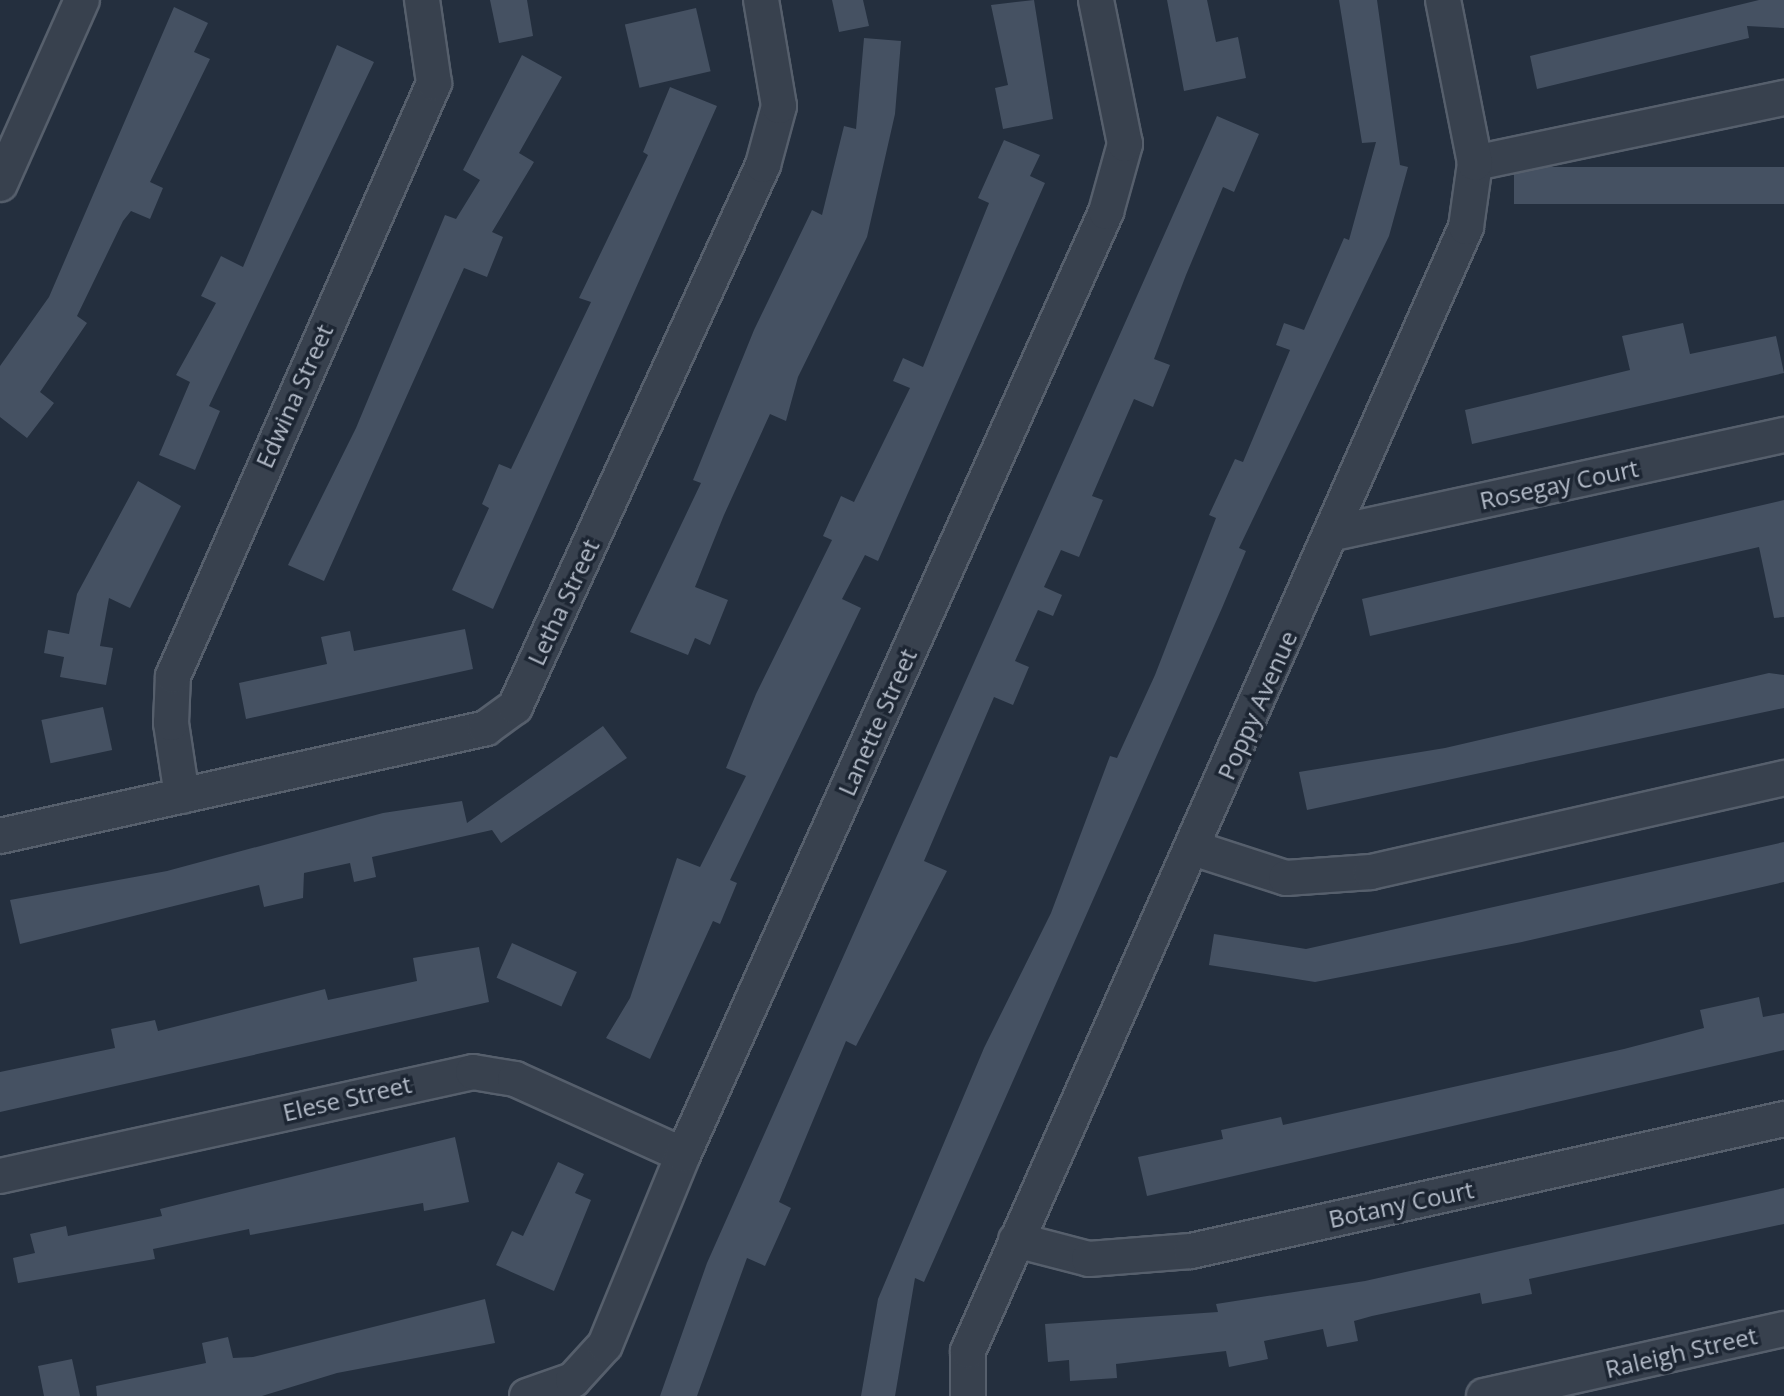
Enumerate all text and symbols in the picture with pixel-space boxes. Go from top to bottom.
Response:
street label: Edwina Street [250,320,338,472]
street label: Rosegay Court [1477,453,1641,515]
street label: Letha Street [521,534,605,670]
street label: Poppy Avenue [1211,626,1303,784]
street label: Lanette Street [832,644,922,800]
street label: Elese Street [280,1069,414,1127]
street label: Botany Court [1326,1175,1476,1233]
street label: Raleigh Street [1602,1321,1760,1383]

